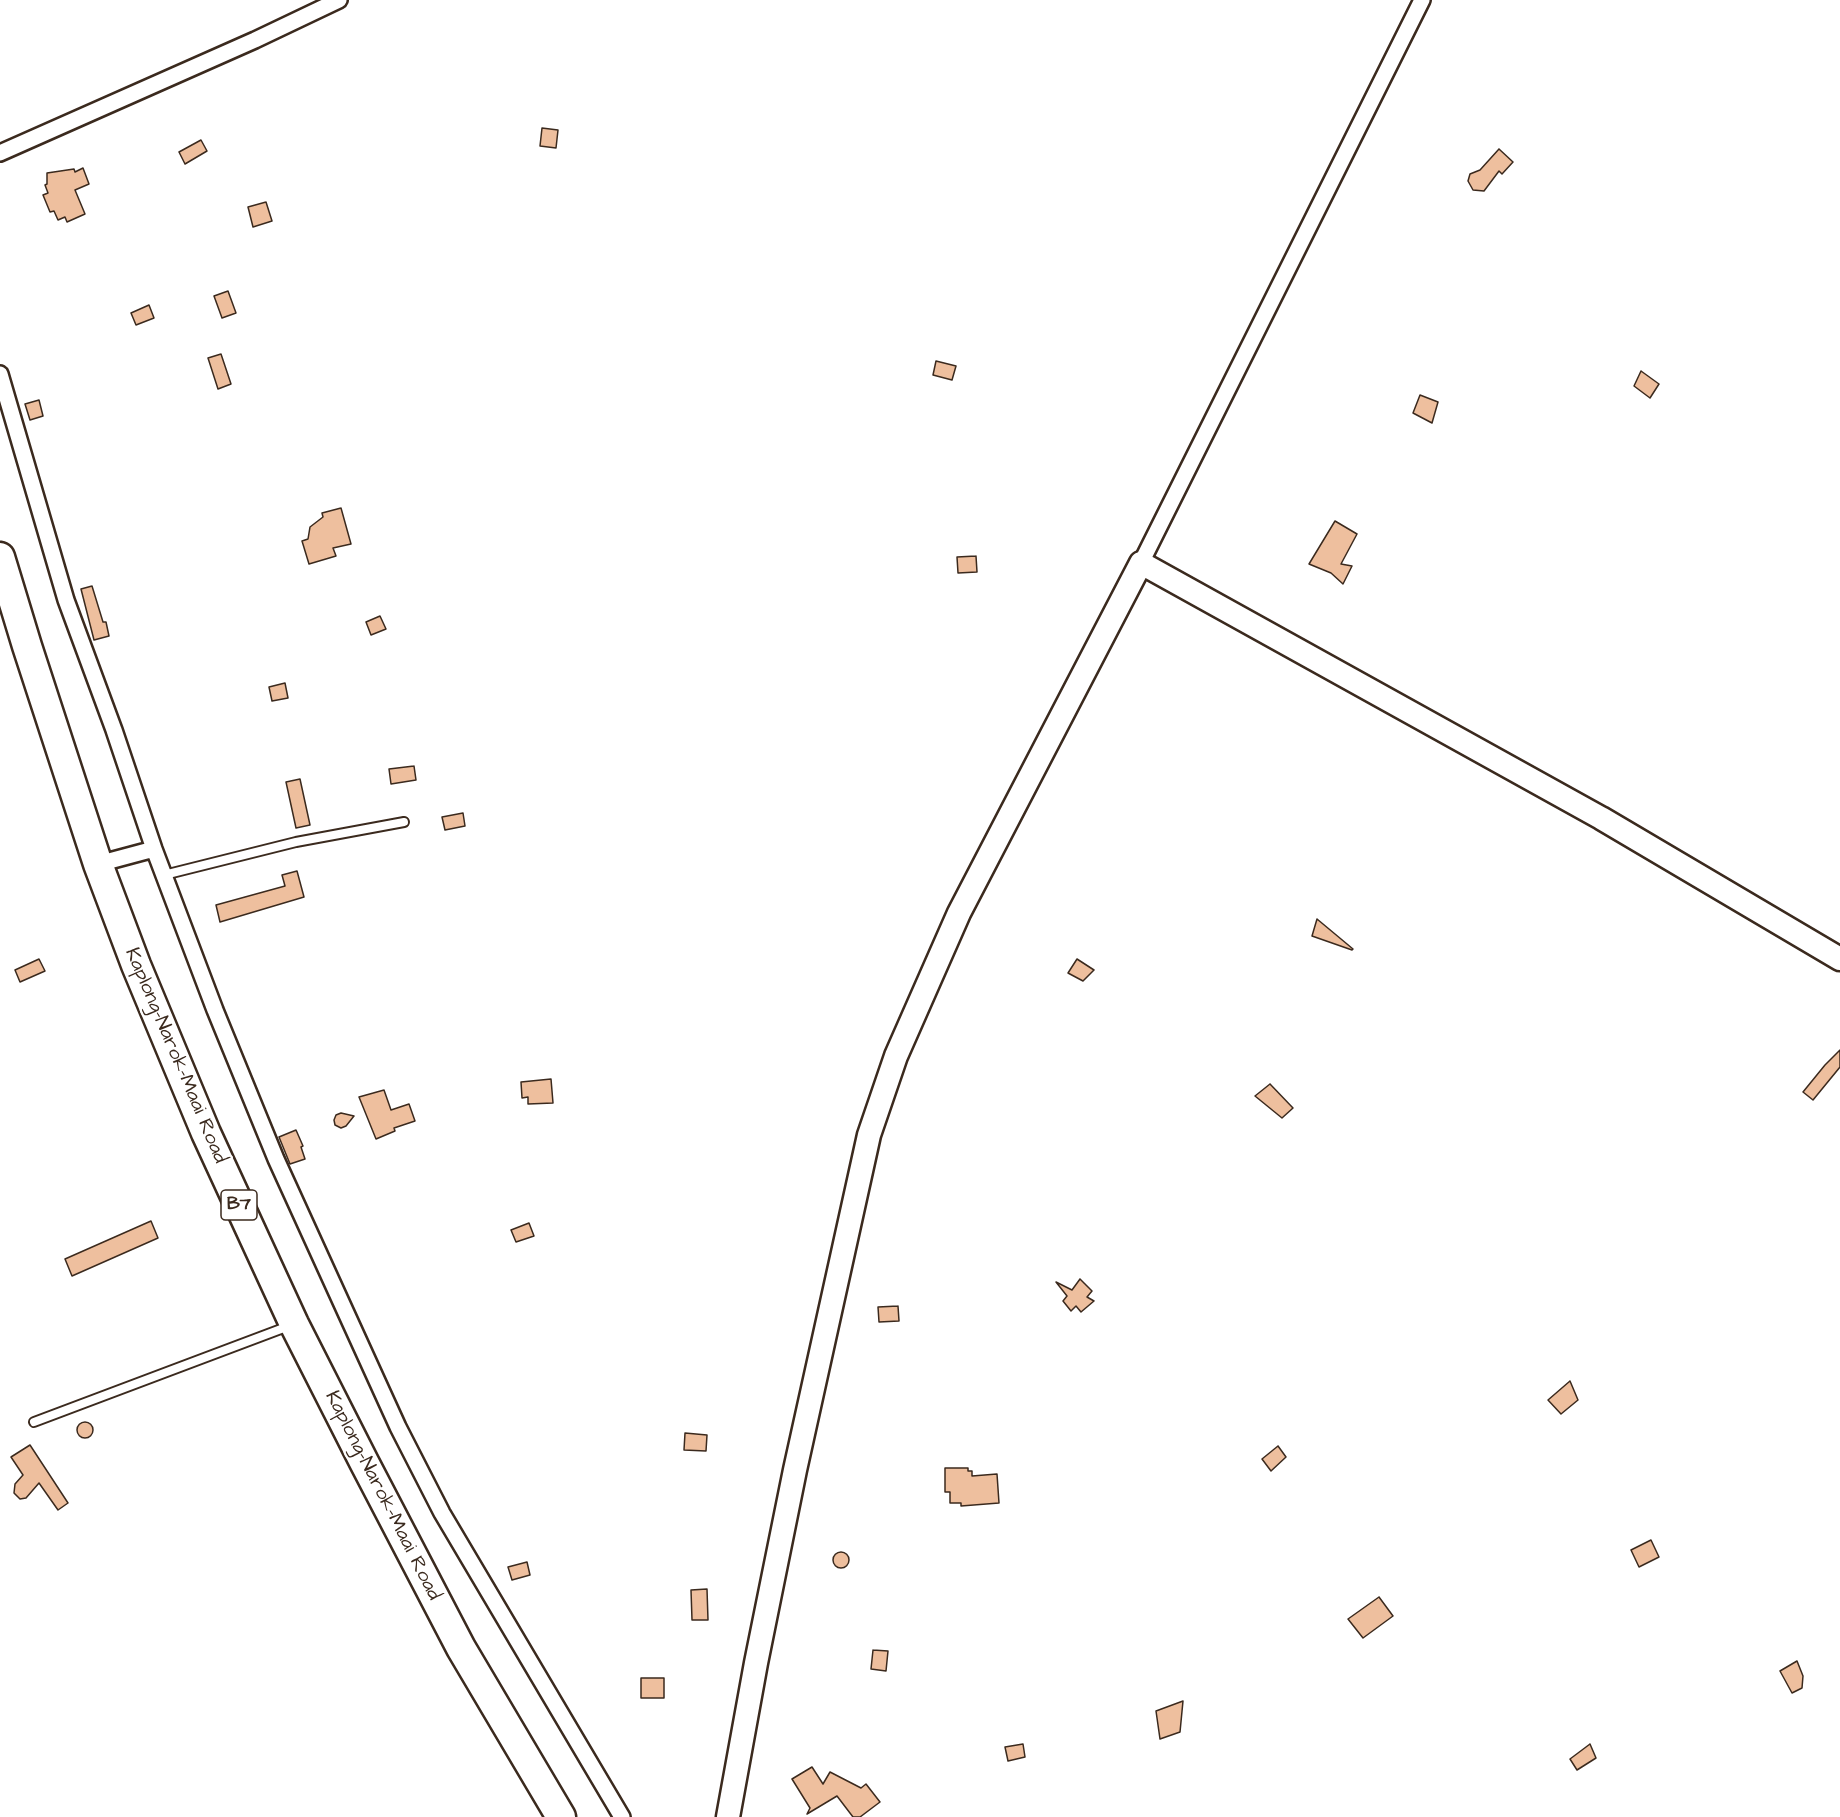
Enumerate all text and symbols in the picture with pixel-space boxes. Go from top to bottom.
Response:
street label: Kaplong-Narok-Maai Road [119,945,231,1167]
road number: B7 [221,1190,257,1220]
street label: Kaplong-Narok-Maai Road [319,1387,445,1605]

